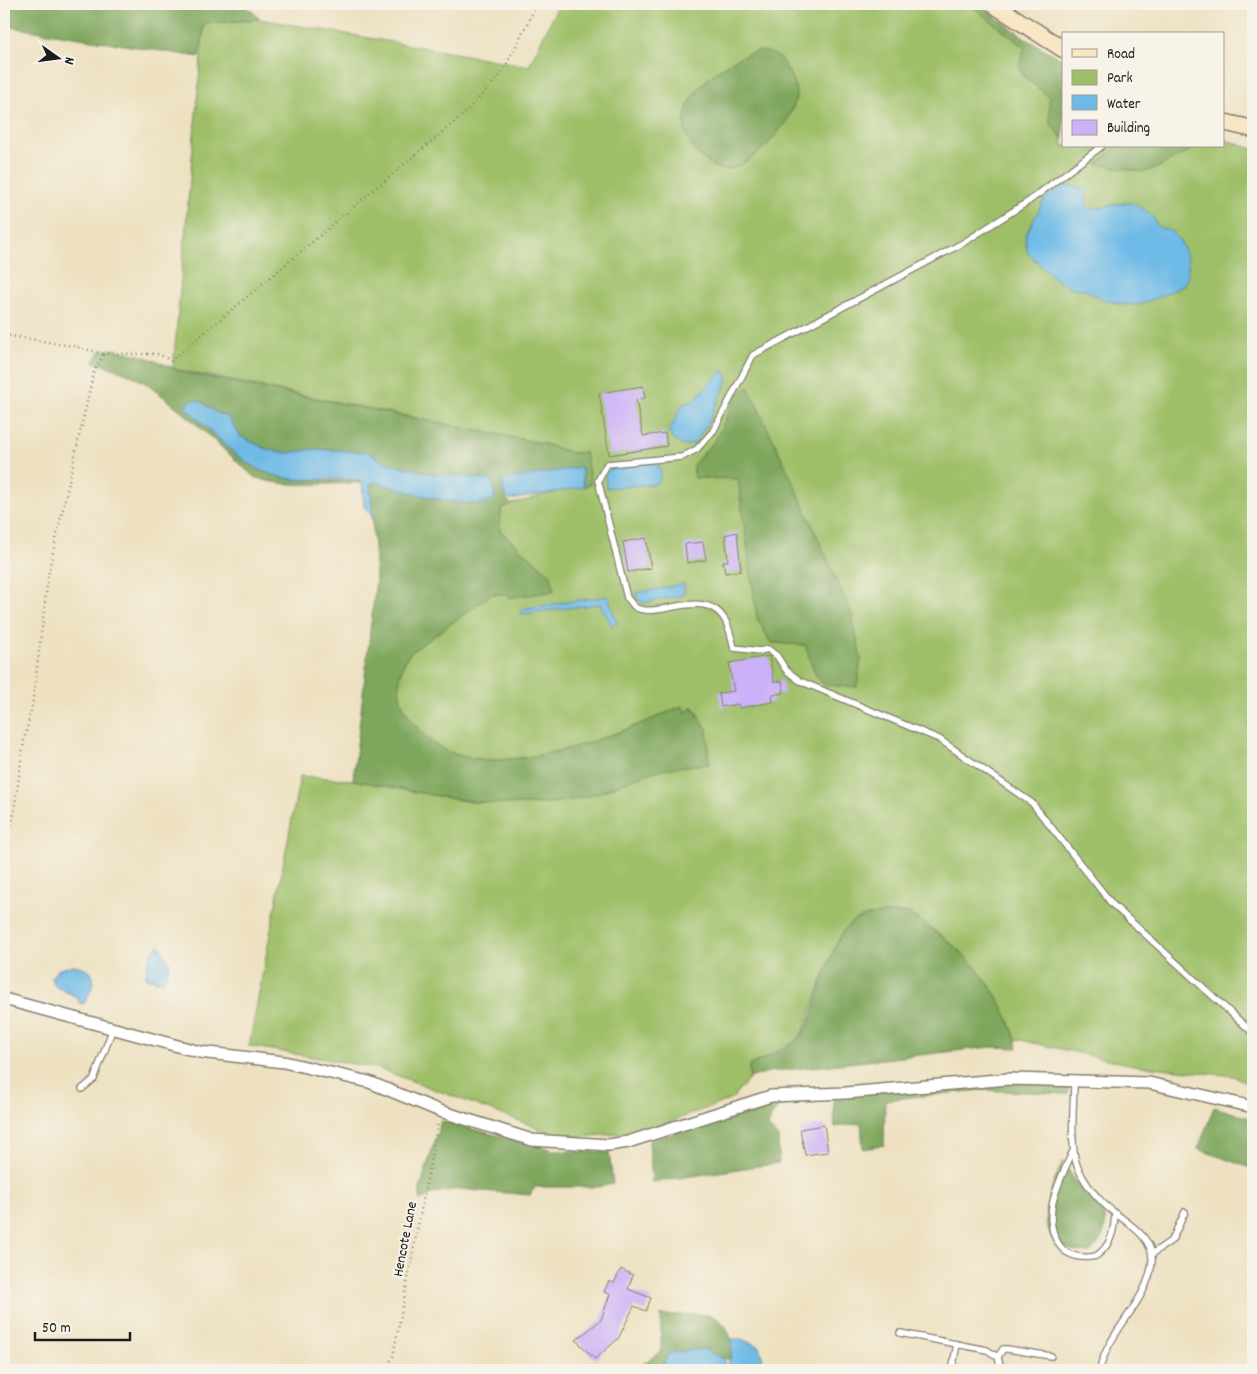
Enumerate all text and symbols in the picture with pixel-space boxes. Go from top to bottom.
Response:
north arrow [32,32,82,82]
legend [1062,32,1224,148]
text: Road [1107,44,1135,66]
text: N [58,55,79,67]
text: Park [1107,68,1133,90]
text: Water [1107,94,1141,116]
text: Building [1107,118,1150,140]
street label: Hencote Lane [388,1199,424,1279]
scale bar [35,1309,130,1341]
text: 50 m [42,1318,71,1340]

